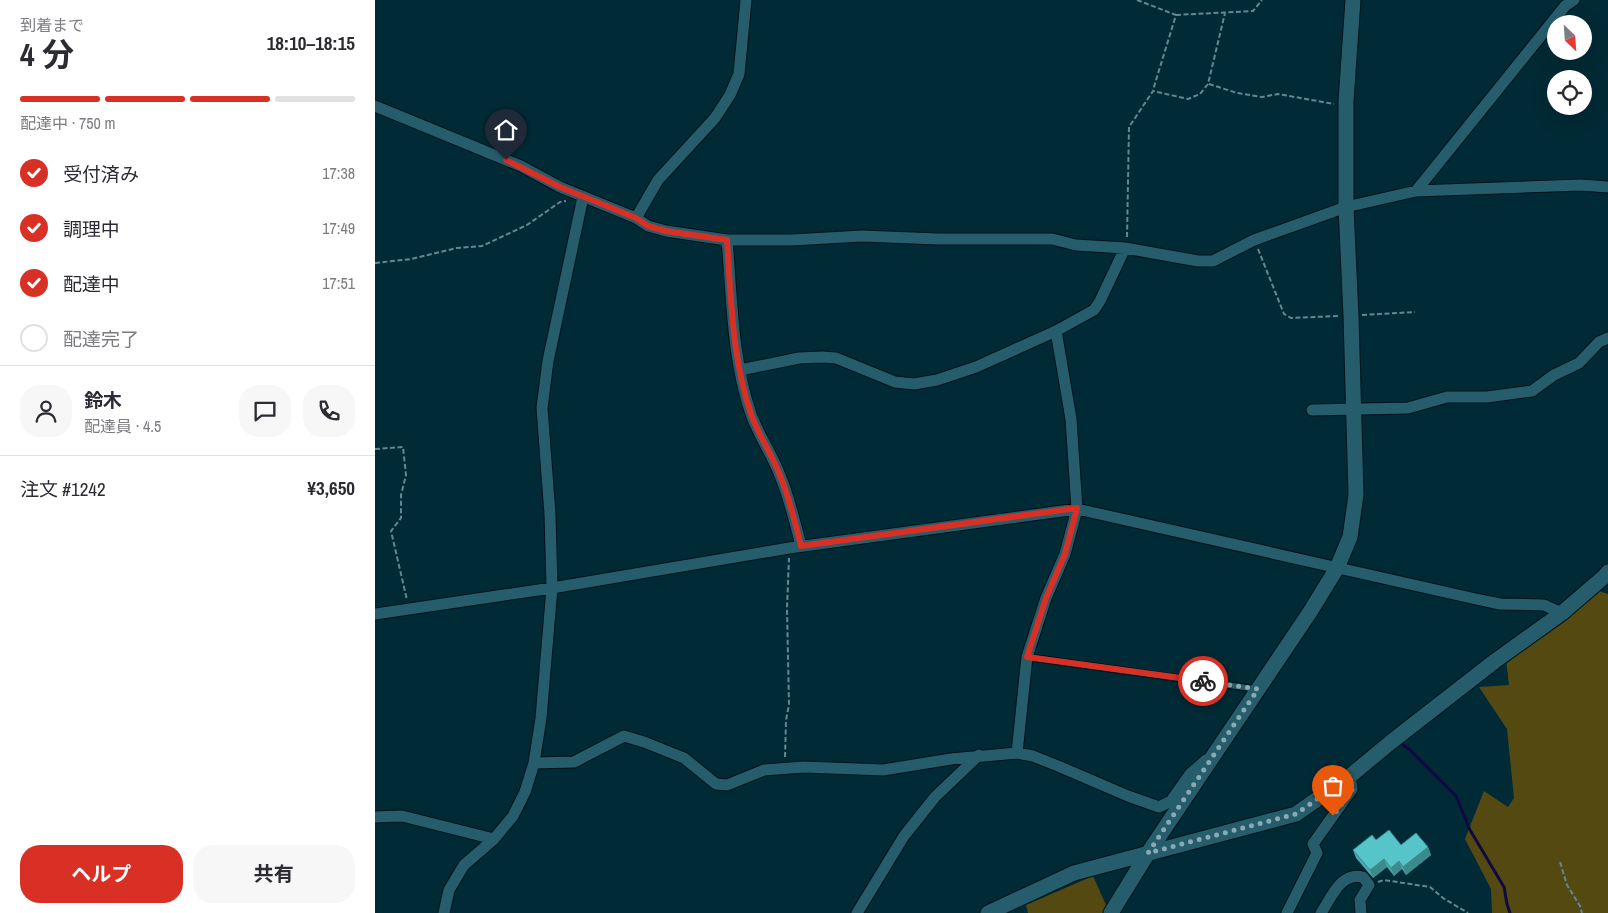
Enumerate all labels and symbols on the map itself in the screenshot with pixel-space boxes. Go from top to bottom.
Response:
north arrow [1547,15,1593,60]
pin [485,109,527,160]
courier [1178,656,1228,706]
pin [1312,765,1354,816]

